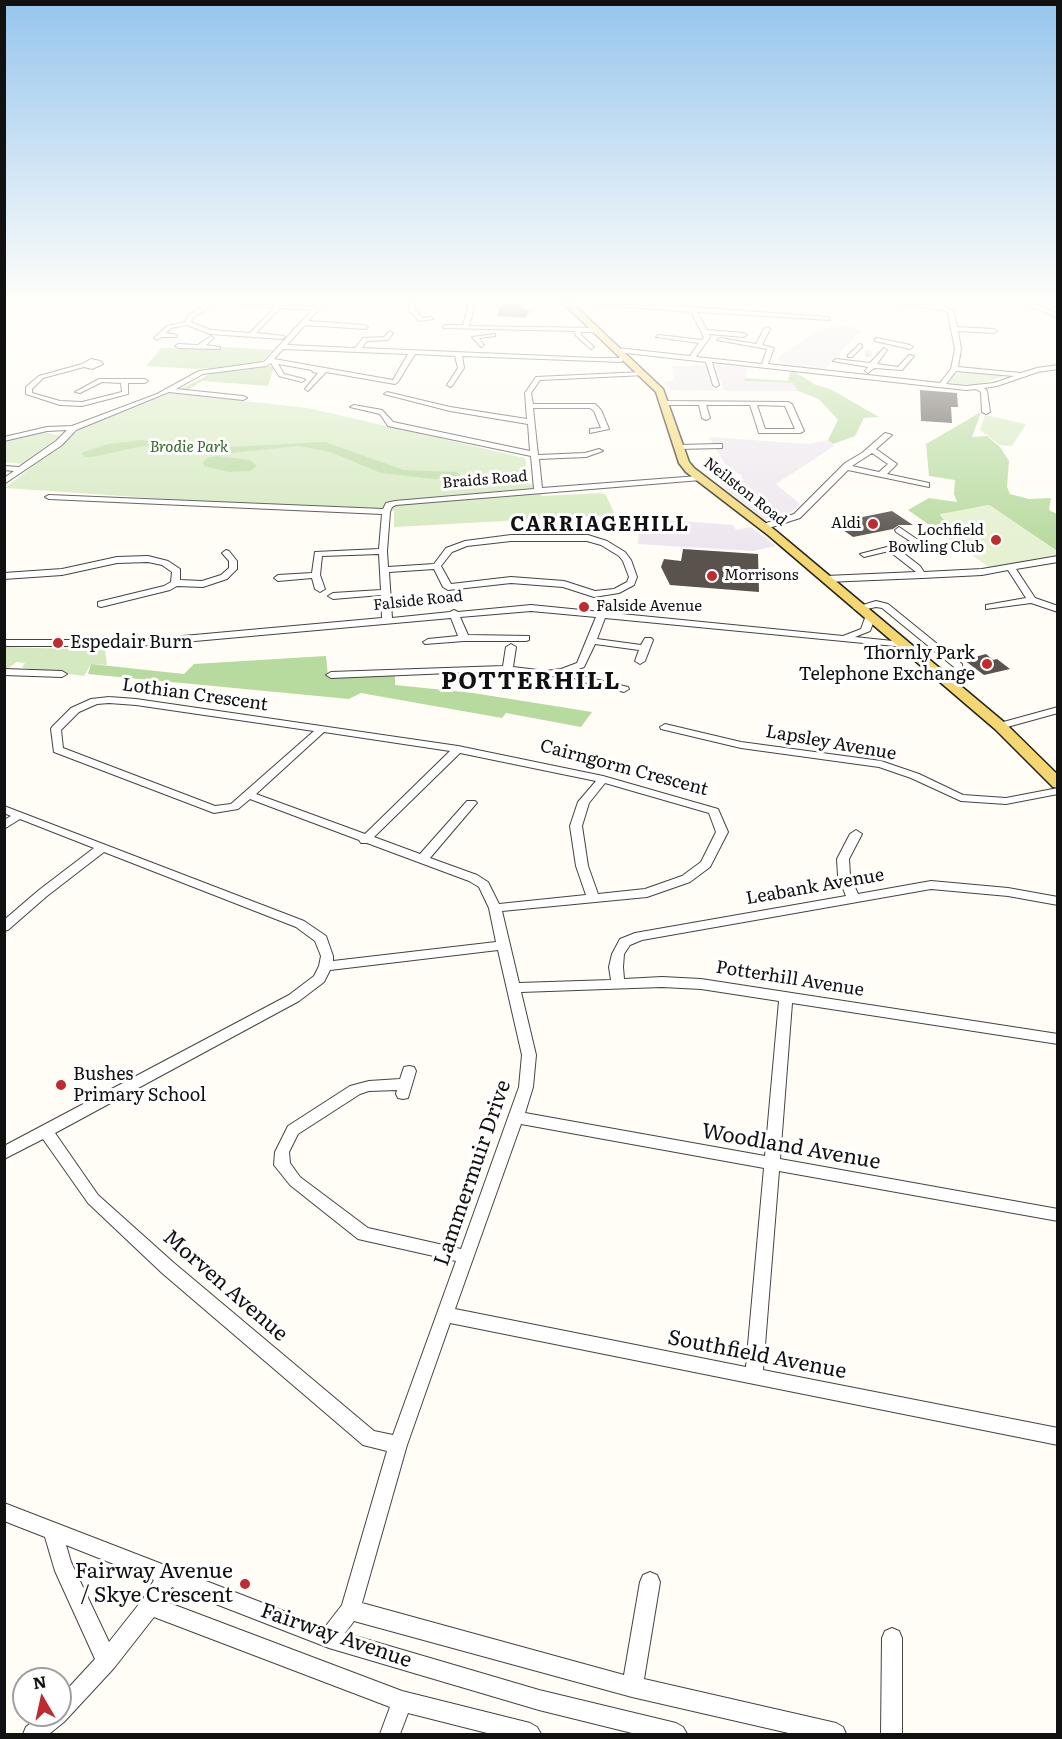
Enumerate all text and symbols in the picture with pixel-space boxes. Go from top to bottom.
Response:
park label: Brodie Park [150,439,228,457]
street label: Neilston Road [700,454,790,530]
street label: Braids Road [442,467,528,493]
district label: CARRIAGEHILL [510,513,690,537]
place label: Aldi [831,515,861,533]
marker: Aldi [866,517,880,531]
place label: Lochfield Bowling Club [888,522,984,557]
marker: Lochfield Bowling Club [989,533,1003,547]
place label: Morrisons [724,567,799,585]
marker: Morrisons [705,569,719,583]
street label: Falside Road [372,587,464,615]
place label: Falside Avenue [596,598,702,616]
marker: Falside Avenue [577,600,591,614]
place label: Espedair Burn [70,632,193,654]
marker: Espedair Burn [51,636,65,650]
place label: Thornly Park Telephone Exchange [798,643,975,686]
marker: Thornly Park Telephone Exchange [980,657,994,671]
district label: POTTERHILL [441,668,621,696]
street label: Lothian Crescent [121,674,269,716]
street label: Lapsley Avenue [764,721,898,765]
street label: Cairngorm Crescent [538,735,710,801]
street label: Leabank Avenue [744,864,886,910]
street label: Potterhill Avenue [714,957,866,1001]
place label: Bushes Primary School [73,1064,206,1106]
street label: Lammermuir Drive [429,1077,517,1269]
marker: Bushes Primary School [54,1078,68,1092]
street label: Woodland Avenue [700,1119,882,1175]
street label: Morven Avenue [157,1225,293,1347]
street label: Southfield Avenue [666,1325,848,1385]
place label: Fairway Avenue / Skye Crescent [75,1559,233,1609]
marker: Fairway Avenue / Skye Crescent [238,1577,252,1591]
street label: Fairway Avenue [257,1598,415,1674]
north arrow [12,1667,72,1727]
text: N [31,1668,48,1694]

